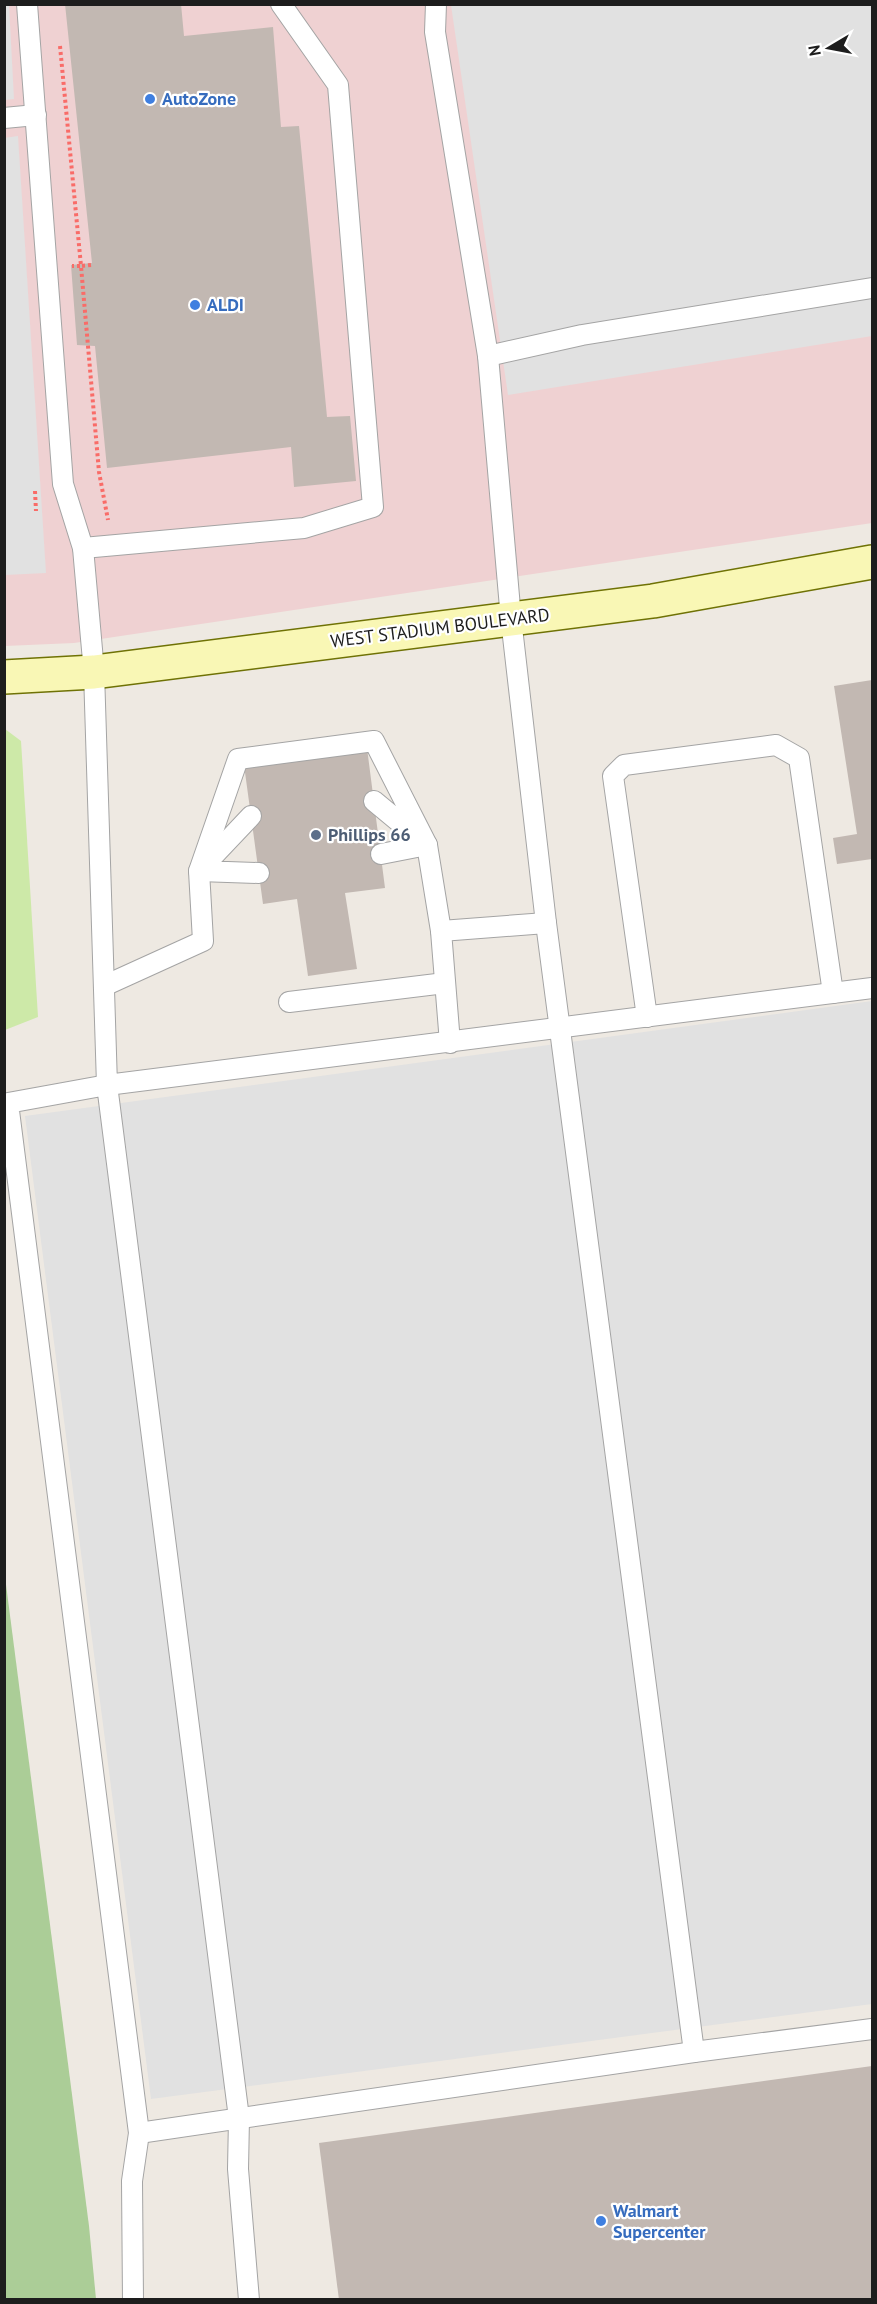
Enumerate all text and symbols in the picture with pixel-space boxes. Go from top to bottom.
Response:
north arrow [799,18,859,78]
text: N [803,44,825,58]
place label: AutoZone [162,87,236,110]
marker: AutoZone [143,92,157,106]
place label: ALDI [207,293,244,316]
marker: ALDI [188,298,202,312]
street label: WEST STADIUM BOULEVARD [329,603,551,652]
place label: Phillips 66 [328,823,411,846]
marker: Phillips 66 [309,828,323,842]
place label: Walmart Supercenter [613,2199,706,2243]
marker: Walmart Supercenter [594,2214,608,2228]

